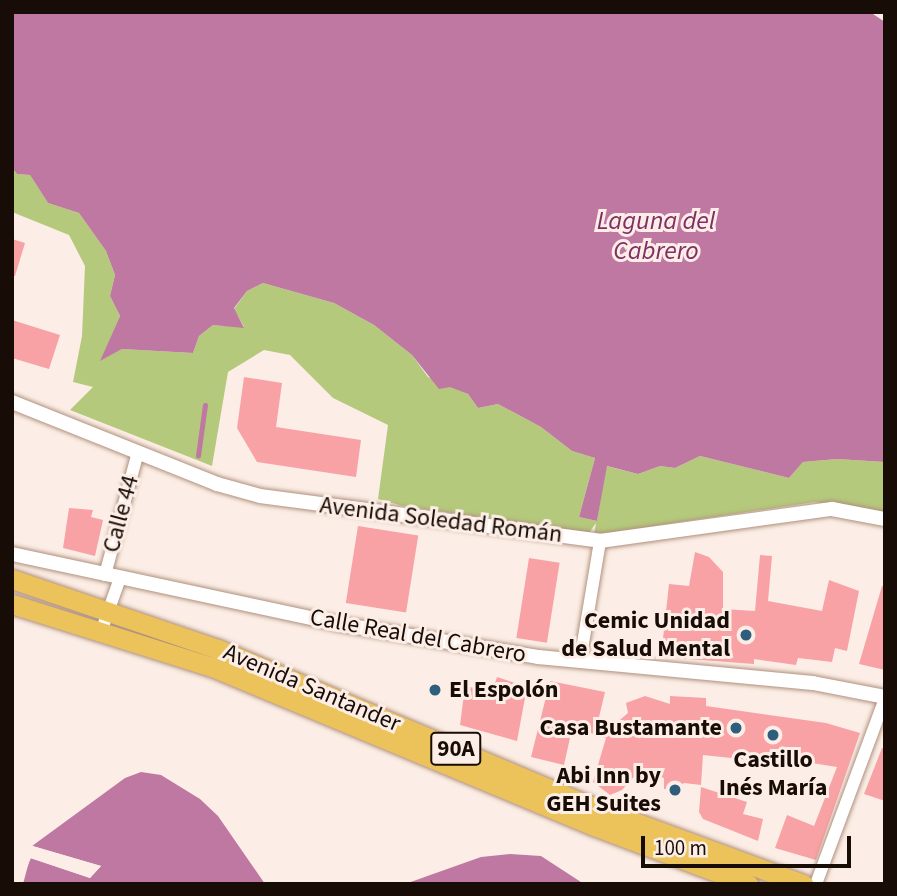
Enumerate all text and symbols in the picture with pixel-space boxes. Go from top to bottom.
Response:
water label: Laguna del Cabrero [597,205,715,266]
street label: Calle 44 [97,472,145,556]
street label: Avenida Soledad Román [318,491,564,549]
street label: Calle Real del Cabrero [308,603,528,669]
place label: Cemic Unidad de Salud Mental [561,607,730,663]
marker: Cemic Unidad de Salud Mental [736,625,756,645]
street label: Avenida Santander [219,638,405,738]
place label: El Espolón [449,676,559,704]
marker: El Espolón [427,682,443,698]
place label: Casa Bustamante [540,714,722,742]
marker: Casa Bustamante [728,720,744,736]
marker: Castillo Inés María [765,727,781,743]
road number: 90A [430,730,482,768]
place label: Castillo Inés María [719,746,827,802]
place label: Abi Inn by GEH Suites [546,762,661,818]
marker: Abi Inn by GEH Suites [667,782,683,798]
scale bar [645,822,855,866]
text: 100 m [654,833,707,863]

